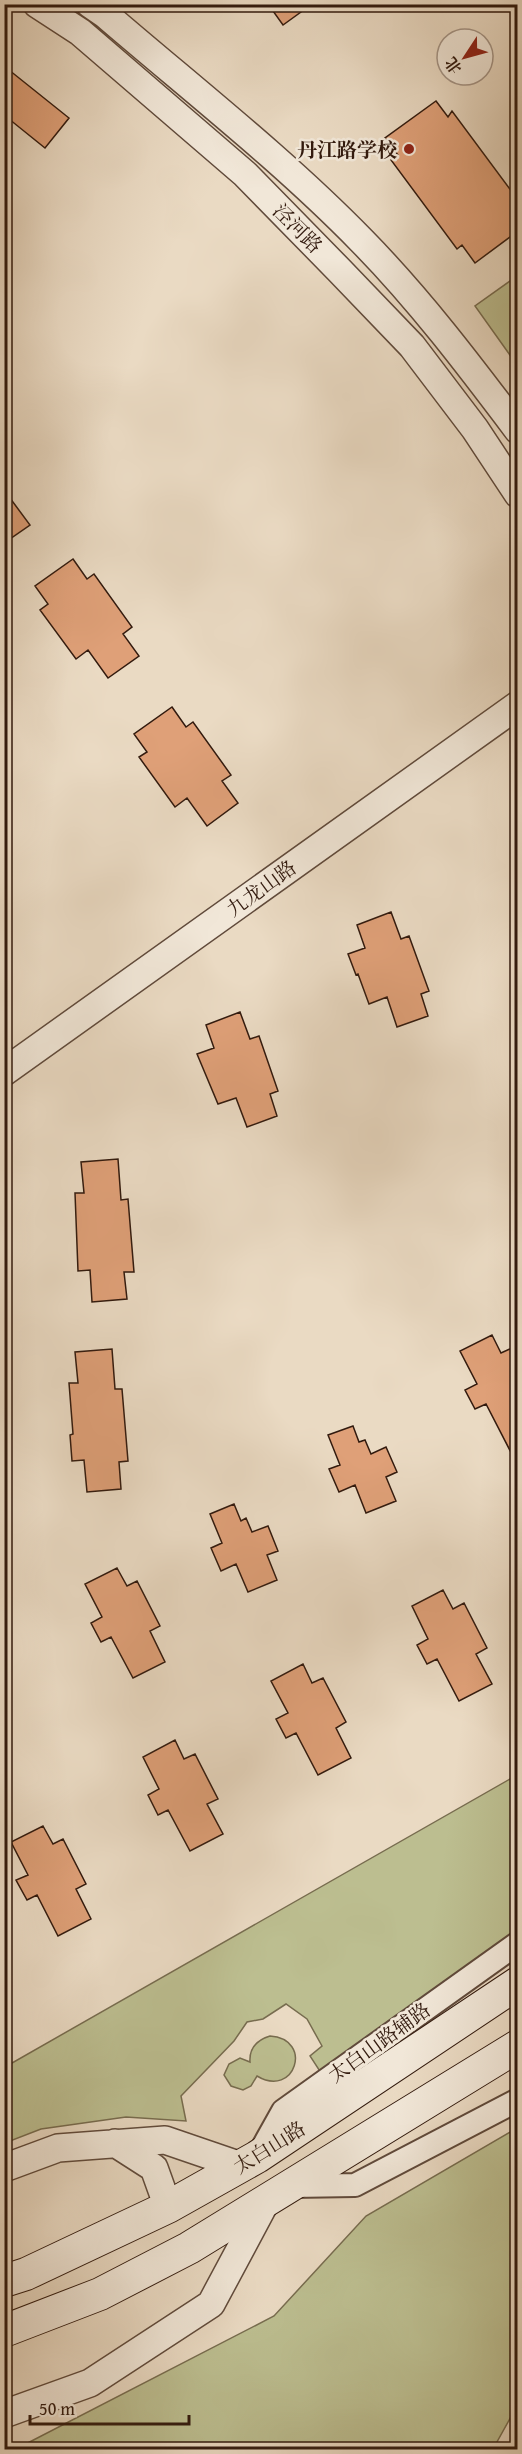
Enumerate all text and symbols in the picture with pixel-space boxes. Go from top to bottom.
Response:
north arrow [435,27,495,87]
text: 北 [438,52,467,79]
place label: 丹江路学校 [297,135,397,164]
marker: 丹江路学校 [402,142,416,156]
street label: 泾河路 [267,197,329,259]
street label: 九龙山路 [220,853,302,923]
street label: 太白山路辅路 [322,1995,436,2089]
street label: 太白山路 [227,2114,311,2180]
scale bar [30,2388,189,2426]
text: 50 m [39,2395,75,2422]

